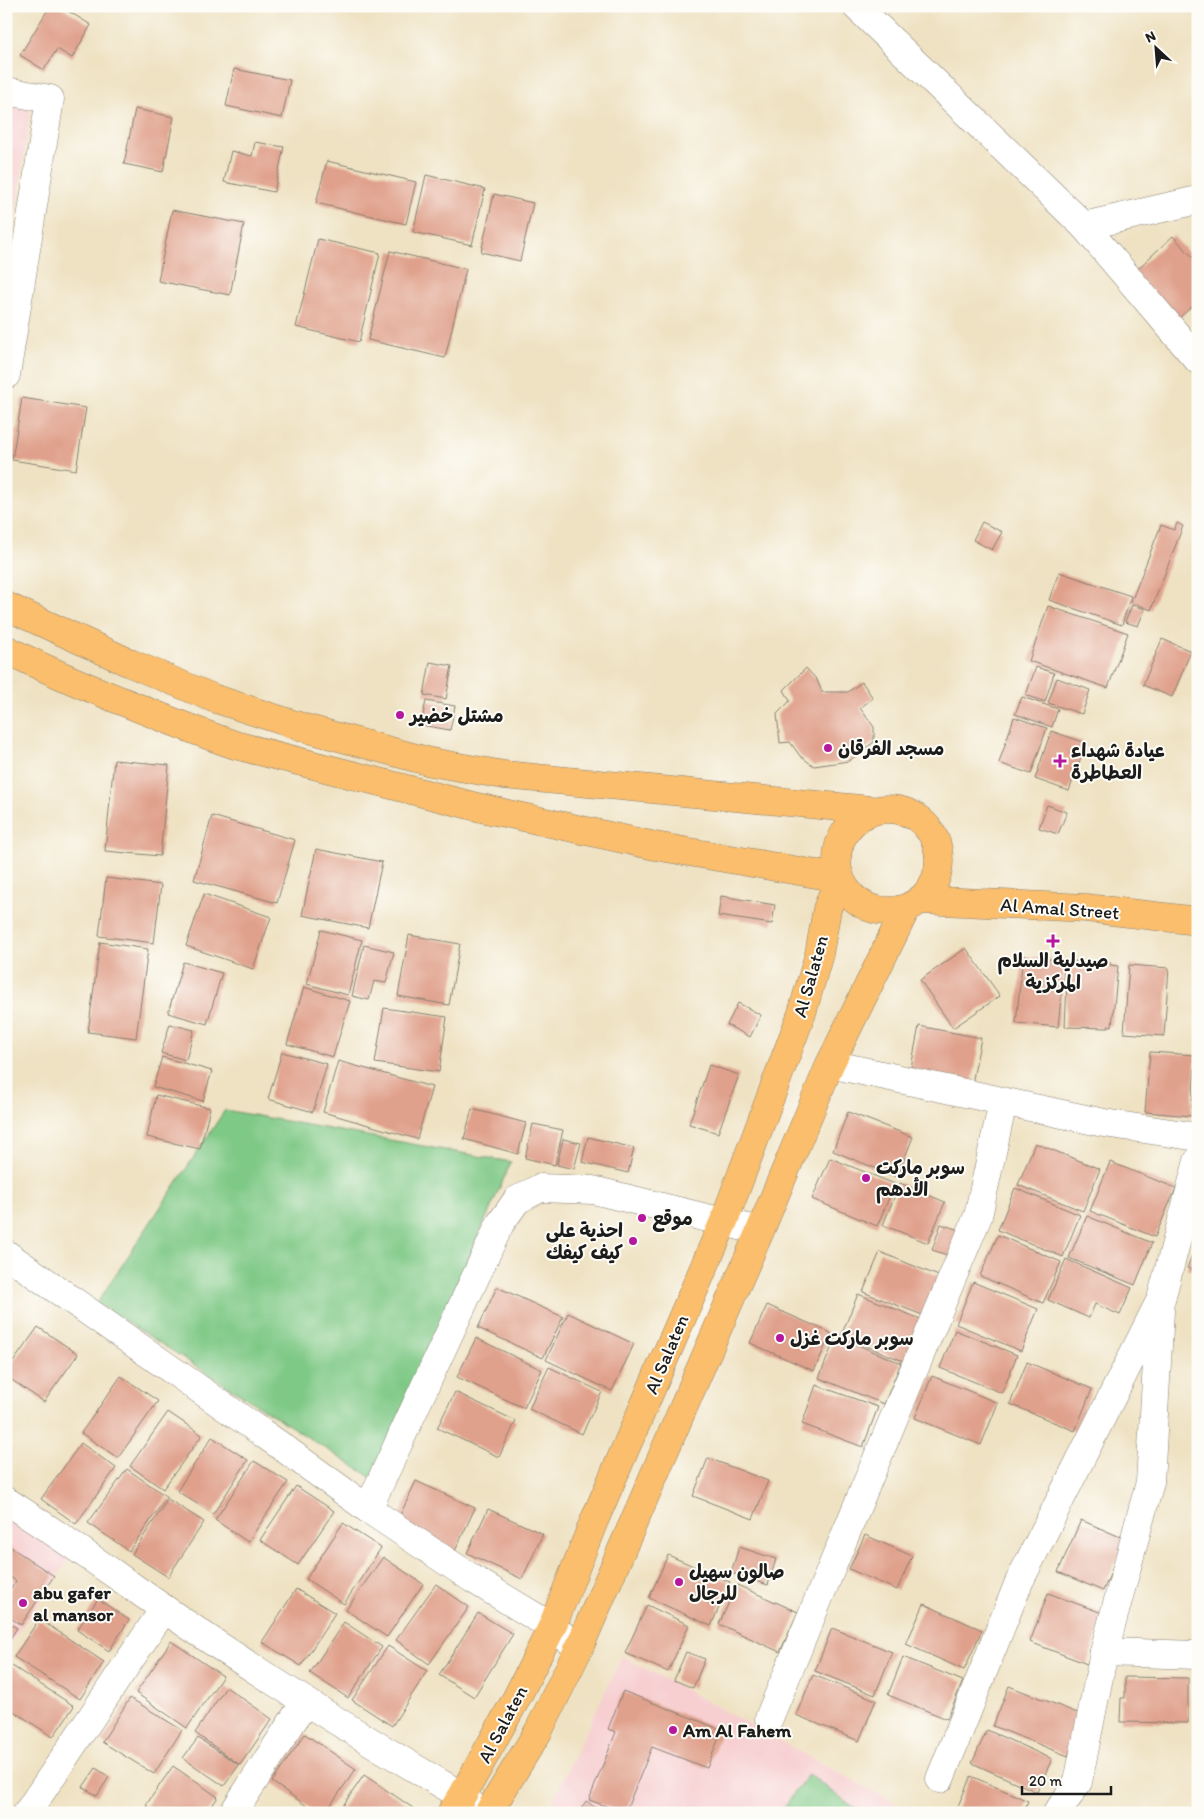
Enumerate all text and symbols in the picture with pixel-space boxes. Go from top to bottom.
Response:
north arrow [1132,22,1182,72]
text: N [1143,27,1158,46]
place label: مشتل خضير [408,704,503,727]
marker: مشتل خضير [394,709,406,721]
place label: مسجد الفرقان [838,737,944,760]
place label: عيادة شهداء العطاطرة [1071,739,1165,784]
marker: مسجد الفرقان [822,742,834,754]
marker: عيادة شهداء العطاطرة [1053,754,1067,768]
street label: Al Amal Street [1000,893,1120,924]
street label: Al Salaten [788,932,833,1020]
marker: صيدلية السلام المركزية [1047,935,1059,947]
place label: صيدلية السلام المركزية [998,949,1108,994]
place label: سوبر ماركت الأدهم [876,1156,965,1204]
marker: سوبر ماركت الأدهم [860,1172,872,1184]
place label: موقع [652,1207,693,1232]
marker: موقع [636,1212,648,1224]
place label: احذية على كيف كيفك [546,1219,624,1264]
marker: احذية على كيف كيفك [627,1235,639,1247]
street label: Al Salaten [639,1311,694,1397]
place label: سوبر ماركت غزل [790,1327,914,1351]
marker: سوبر ماركت غزل [774,1332,786,1344]
place label: صالون سهيل للرجال [689,1560,785,1605]
marker: صالون سهيل للرجال [673,1576,685,1588]
place label: abu gafer al mansor [33,1581,114,1626]
marker: abu gafer al mansor [17,1597,29,1609]
street label: Al Salaten [473,1681,532,1767]
place label: Am Al Fahem [682,1719,791,1742]
marker: Am Al Fahem [667,1724,679,1736]
scale bar [1022,1764,1110,1796]
text: 20 m [1029,1772,1063,1790]

